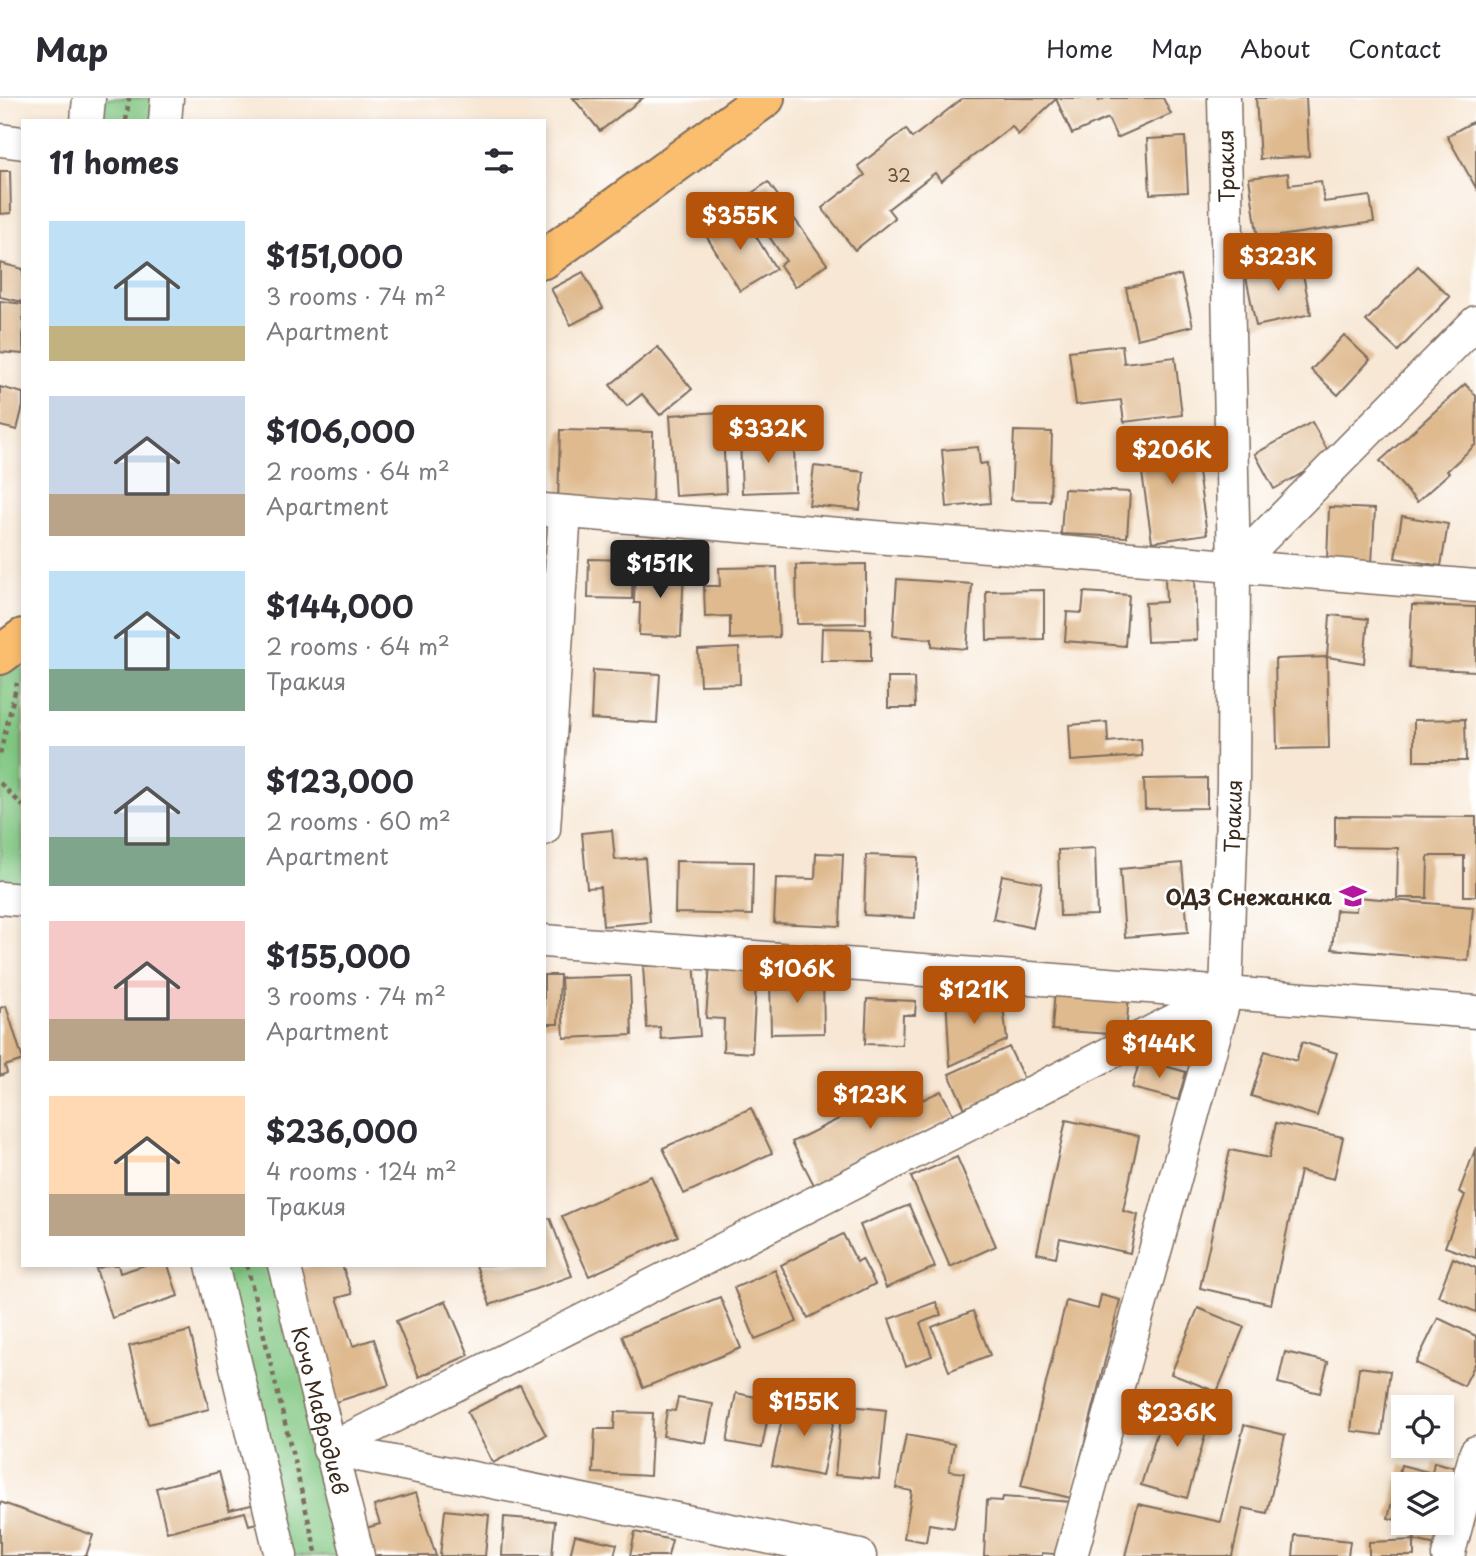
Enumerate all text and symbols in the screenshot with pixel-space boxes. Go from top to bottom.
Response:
text: Map [35,23,108,73]
text: Home [1046,30,1113,66]
text: Map [1151,30,1202,66]
text: About [1240,30,1310,66]
text: Contact [1348,30,1441,66]
street label: Тракия [1208,129,1242,203]
text: 11 homes [49,139,179,184]
icon: filters [480,142,518,180]
house number: 32 [887,161,911,188]
pin: $355K [691,192,789,252]
text: $355K [702,197,778,232]
text: $151,000 [266,233,403,278]
pin: $323K [1229,234,1327,293]
text: $323K [1239,238,1317,273]
icon: home [105,249,189,333]
text: 3 rooms · 74 m² [266,278,446,313]
text: Apartment [266,313,389,348]
pin: $332K [719,406,817,465]
text: $106,000 [266,408,415,453]
text: $332K [729,410,807,445]
icon: home [105,424,189,508]
pin: $206K [1123,426,1221,486]
text: $206K [1132,431,1212,466]
text: 2 rooms · 64 m² [266,453,450,488]
text: Apartment [266,488,389,523]
pin: $151K [611,540,709,600]
text: $151K [626,545,694,580]
text: $144,000 [266,583,414,628]
icon: home [105,599,189,683]
text: 2 rooms · 64 m² [266,628,450,663]
text: Тракия [266,663,346,698]
text: $123,000 [266,758,414,803]
icon: home [105,774,189,858]
street label: Тракия [1215,779,1249,853]
text: 2 rooms · 60 m² [266,803,451,838]
text: Apartment [266,838,389,873]
place label: ОДЗ Снежанка [1166,880,1332,912]
school or university icon: ОДЗ Снежанка [1338,881,1368,911]
text: $155,000 [266,933,411,978]
pin: $106K [748,946,846,1005]
icon: home [105,949,189,1033]
text: $106K [759,950,835,985]
pin: $121K [925,967,1023,1026]
text: $121K [939,971,1009,1006]
text: 3 rooms · 74 m² [266,978,446,1013]
text: Apartment [266,1013,389,1048]
pin: $144K [1110,1020,1208,1080]
text: $144K [1122,1025,1196,1060]
pin: $123K [821,1072,919,1131]
text: $123K [833,1076,907,1111]
text: $236,000 [266,1108,418,1153]
icon: home [105,1124,189,1208]
text: 4 rooms · 124 m² [266,1153,457,1188]
text: Тракия [266,1188,346,1223]
street label: Кочо Мавродиев [284,1323,358,1498]
pin: $155K [755,1378,853,1438]
text: $155K [769,1383,839,1418]
pin: $236K [1128,1390,1226,1449]
text: $236K [1137,1394,1217,1429]
map controls [1391,1395,1454,1535]
button: locate [1391,1395,1454,1458]
button: layers [1391,1472,1454,1535]

